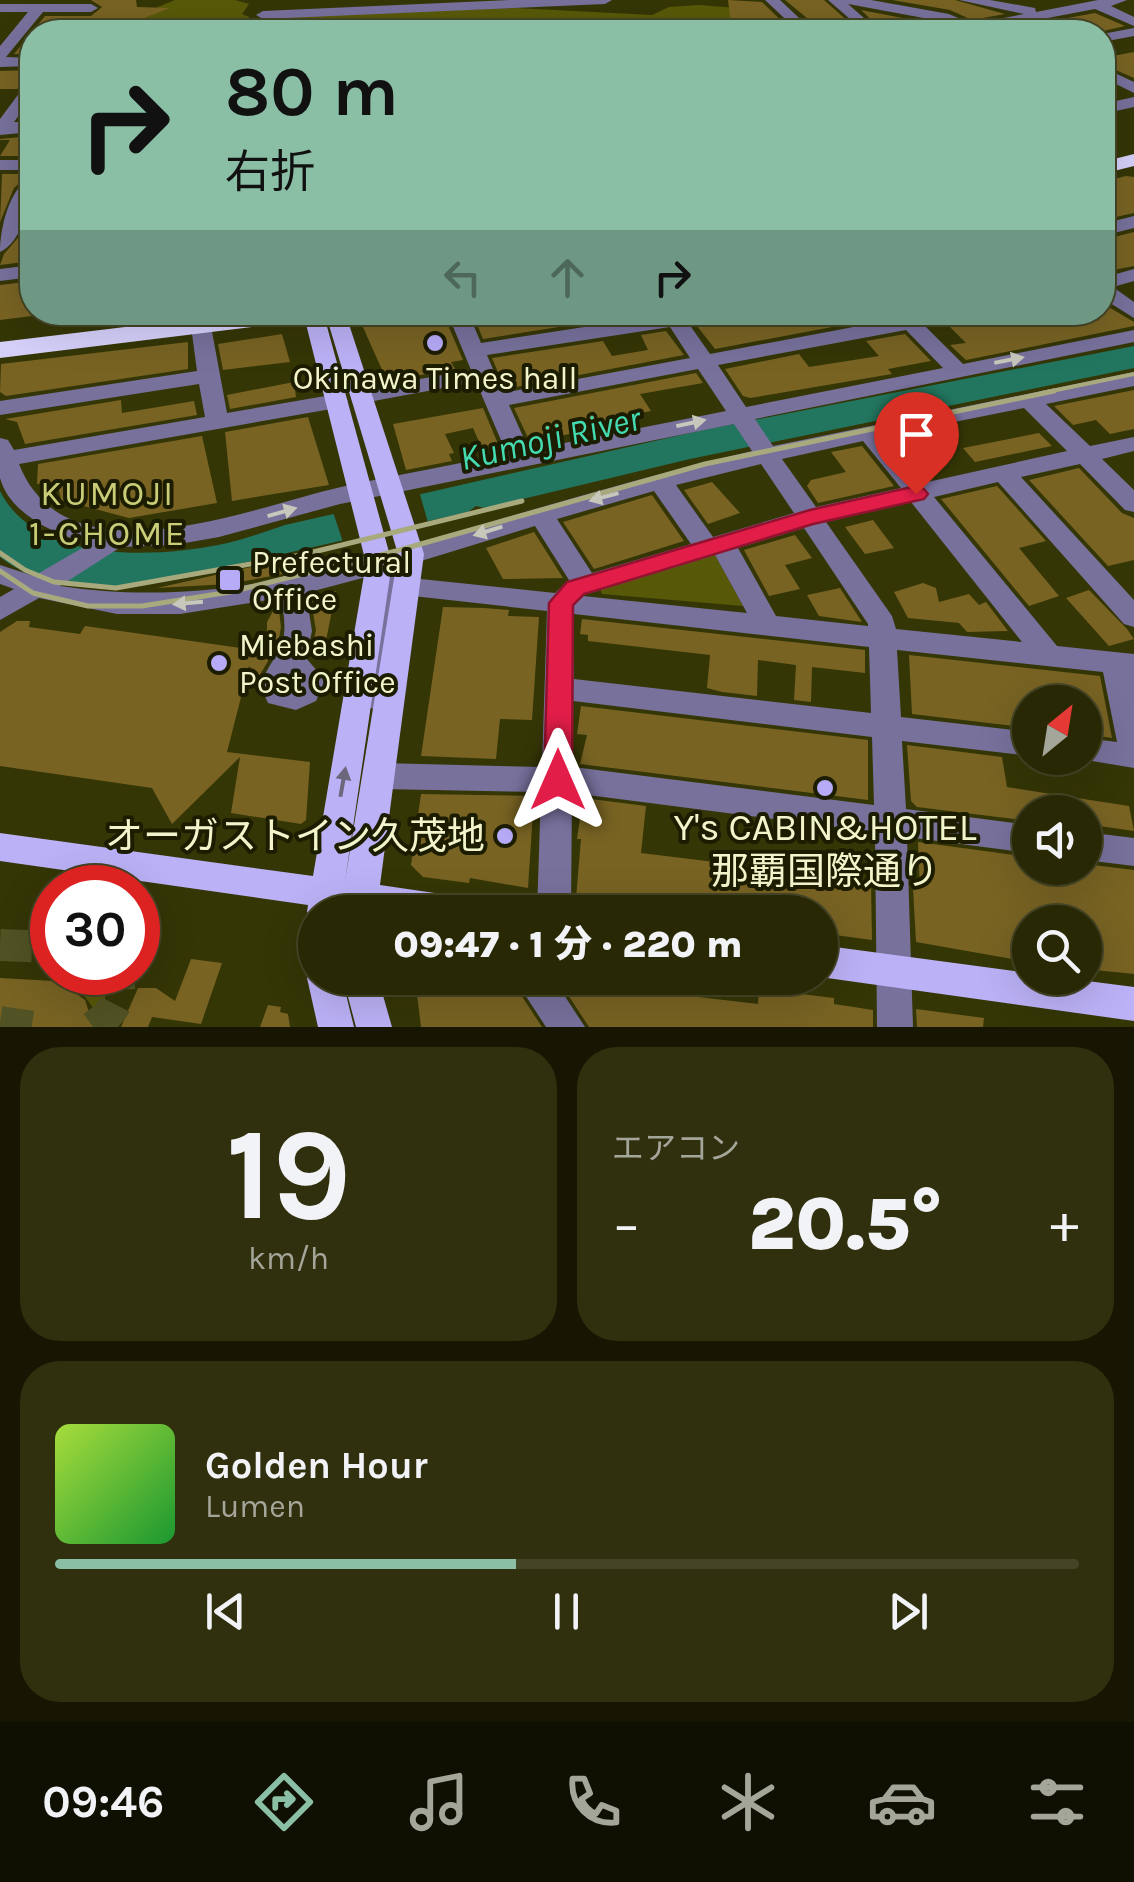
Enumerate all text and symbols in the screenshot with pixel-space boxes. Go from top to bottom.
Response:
text: 80 m [225,51,399,133]
icon: right [60,60,190,190]
text: 右折 [225,146,315,198]
icon: left [435,250,490,305]
icon: ahead [540,250,595,305]
icon: right [645,250,700,305]
marker: Okinawa Times hall [424,332,446,354]
one-way arrow [994,351,1025,367]
place label: Okinawa Times hall [293,360,577,397]
pin [874,392,959,495]
water label: Kumoji River [456,398,646,479]
icon: arrive [889,407,944,462]
one-way arrow [675,415,706,430]
district label: KUMOJI 1-CHOME [29,473,187,554]
one-way arrow [588,489,619,505]
one-way arrow [267,504,297,519]
one-way arrow [472,524,503,539]
place label: Prefectural Office [252,544,411,618]
marker: Prefectural Office [217,567,243,593]
one-way arrow [171,595,203,611]
place label: Miebashi Post Office [239,627,396,701]
marker: Miebashi Post Office [208,652,230,674]
north arrow [1012,685,1102,775]
map controls [1012,685,1102,995]
position arrow [506,728,610,832]
one-way arrow [335,766,351,797]
marker: Y's CABIN&HOTEL 那覇国際通り [814,777,836,799]
button: sound [1012,795,1102,885]
place label: Y's CABIN&HOTEL 那覇国際通り [673,805,977,894]
place label: オーガストイン久茂地 [105,814,485,859]
marker: オーガストイン久茂地 [494,825,516,847]
speed limit sign: 30 [30,865,160,995]
button: search [1012,905,1102,995]
text: 09:47 · 1 分 · 220 m [393,922,743,967]
text: 19 [226,1099,351,1251]
text: エアコン [612,1130,740,1167]
text: 20.5° [748,1180,943,1268]
text: − [612,1192,641,1256]
text: + [1050,1192,1079,1256]
text: km/h [248,1240,329,1277]
text: Golden Hour [205,1443,428,1488]
text: Lumen [205,1488,305,1525]
icon: previous [198,1584,253,1639]
icon: pause [539,1584,594,1639]
icon: next [881,1584,936,1639]
icon: directions [249,1767,319,1837]
icon: music [404,1767,474,1837]
icon: phone [558,1767,628,1837]
icon: climate [713,1767,783,1837]
icon: car [867,1767,937,1837]
icon: filters [1022,1767,1092,1837]
text: 09:46 [42,1776,164,1828]

